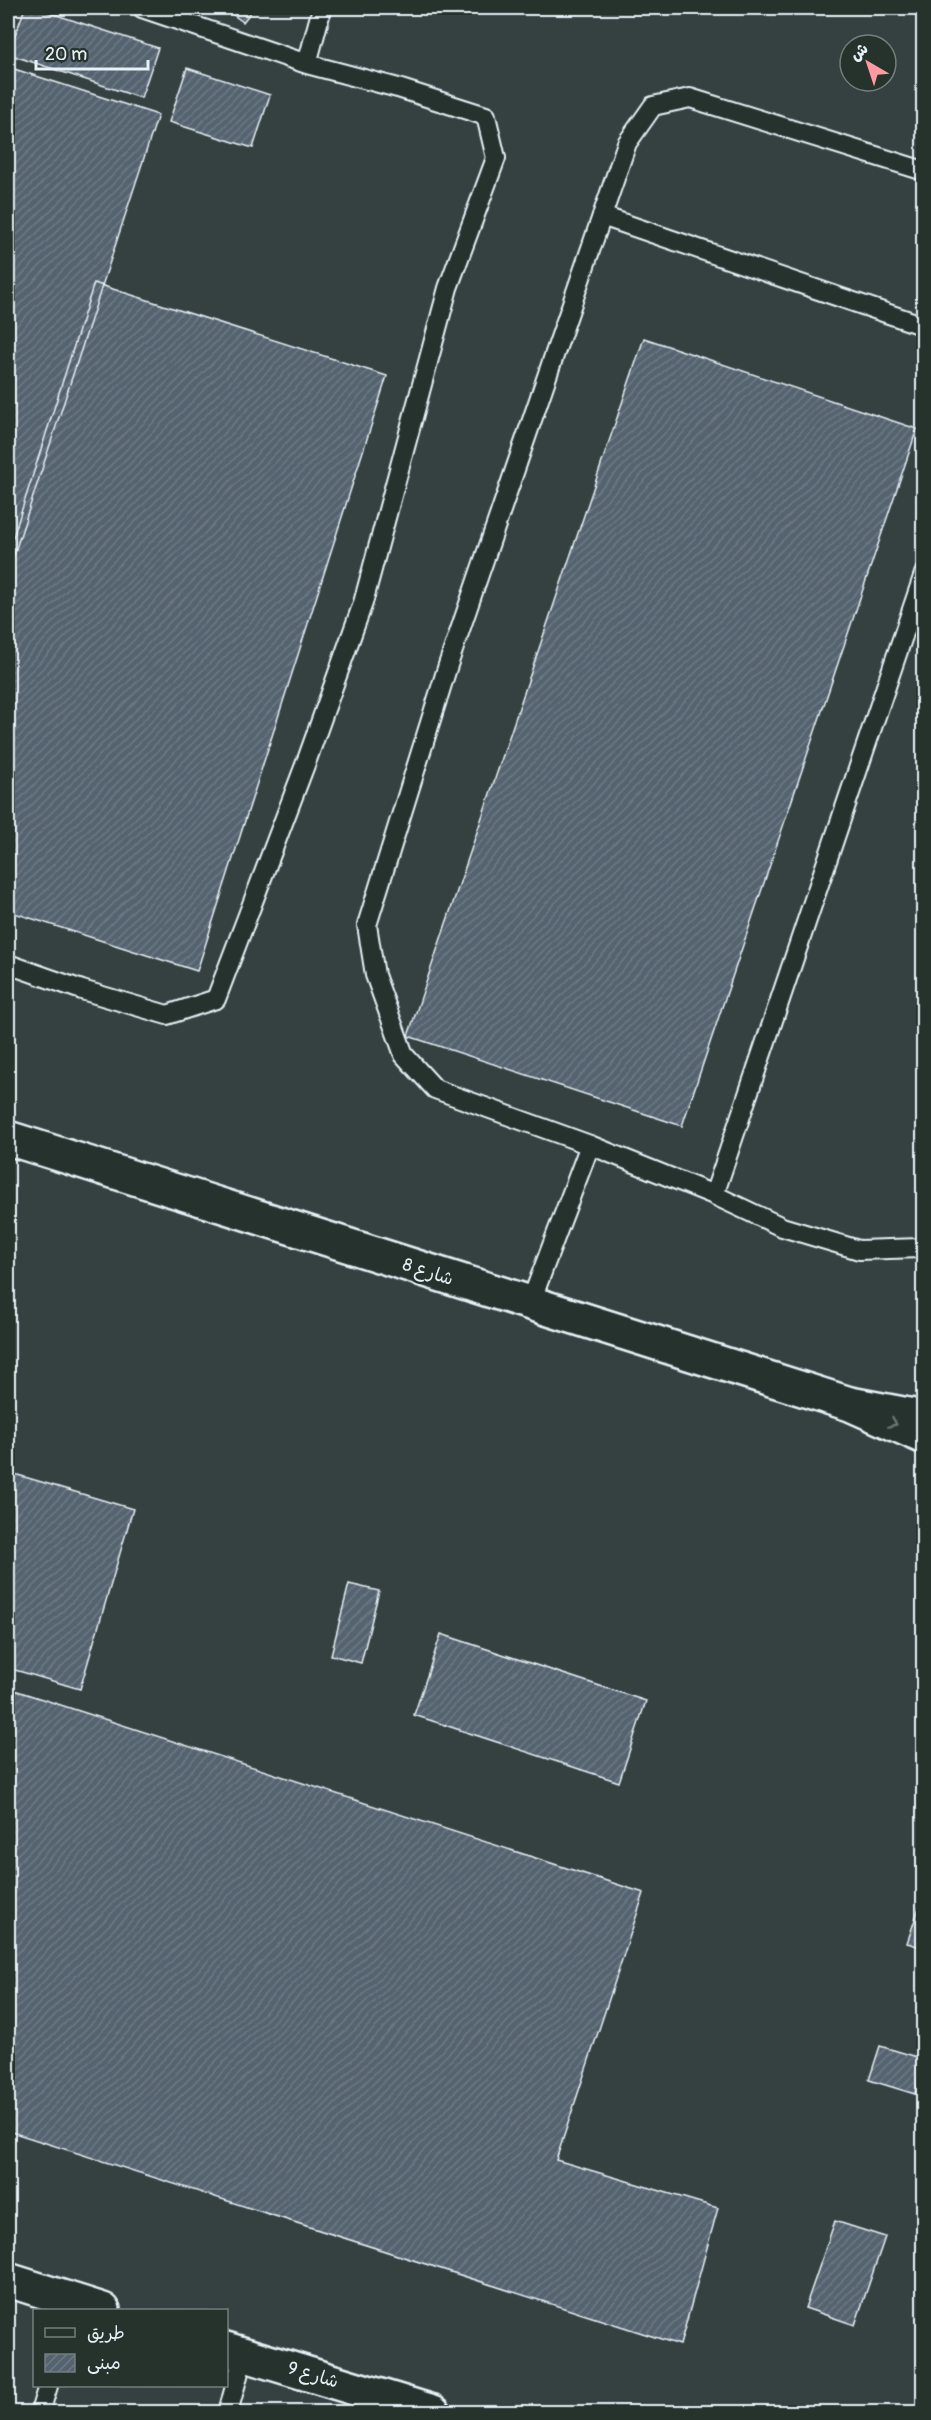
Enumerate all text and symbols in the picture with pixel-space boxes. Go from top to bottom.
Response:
scale bar [36,33,148,71]
north arrow [838,33,898,93]
text: ش [846,39,872,65]
text: 20 m [45,43,87,66]
street label: شارع 8 [400,1253,456,1291]
one-way arrow [886,1416,897,1428]
legend [33,2309,228,2387]
text: طريق [87,2322,125,2345]
text: مبنى [87,2352,121,2375]
street label: شارع 9 [285,2356,341,2394]

